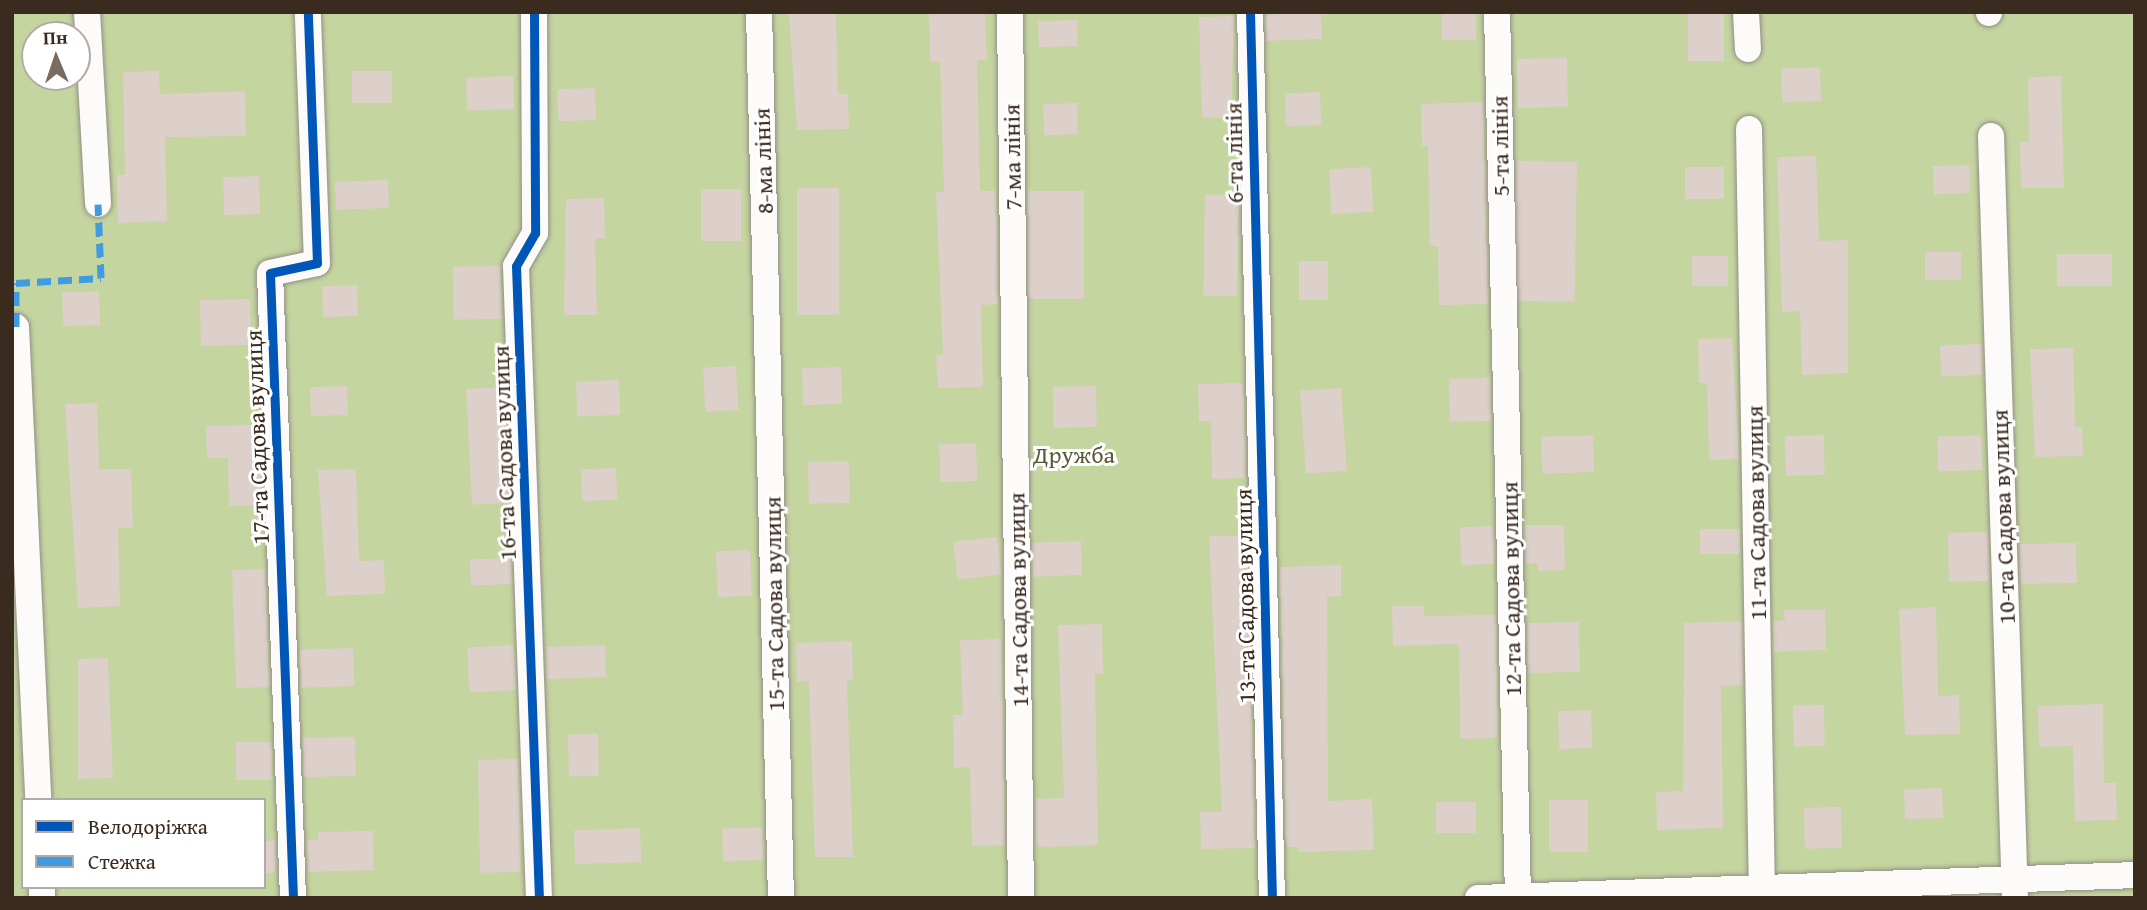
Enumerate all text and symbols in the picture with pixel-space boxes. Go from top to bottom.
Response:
north arrow [21,21,91,91]
text: Пн [43,23,68,51]
street label: 5-та лінія [1485,95,1515,197]
street label: 6-та лінія [1219,102,1249,204]
street label: 7-ма лінія [997,104,1027,210]
street label: 8-ма лінія [747,107,779,215]
street label: 17-та Садова вулиця [239,329,275,545]
street label: 16-та Садова вулиця [486,345,522,561]
street label: 11-та Садова вулиця [1740,405,1772,621]
street label: 10-та Садова вулиця [1985,409,2021,625]
park label: Дружба [1033,441,1115,469]
street label: 12-та Садова вулиця [1495,481,1527,697]
street label: 13-та Садова вулиця [1229,488,1261,704]
street label: 14-та Садова вулиця [1002,492,1034,708]
street label: 15-та Садова вулиця [758,496,790,712]
legend [21,798,266,889]
text: Велодоріжка [88,811,208,842]
text: Стежка [88,846,156,877]

